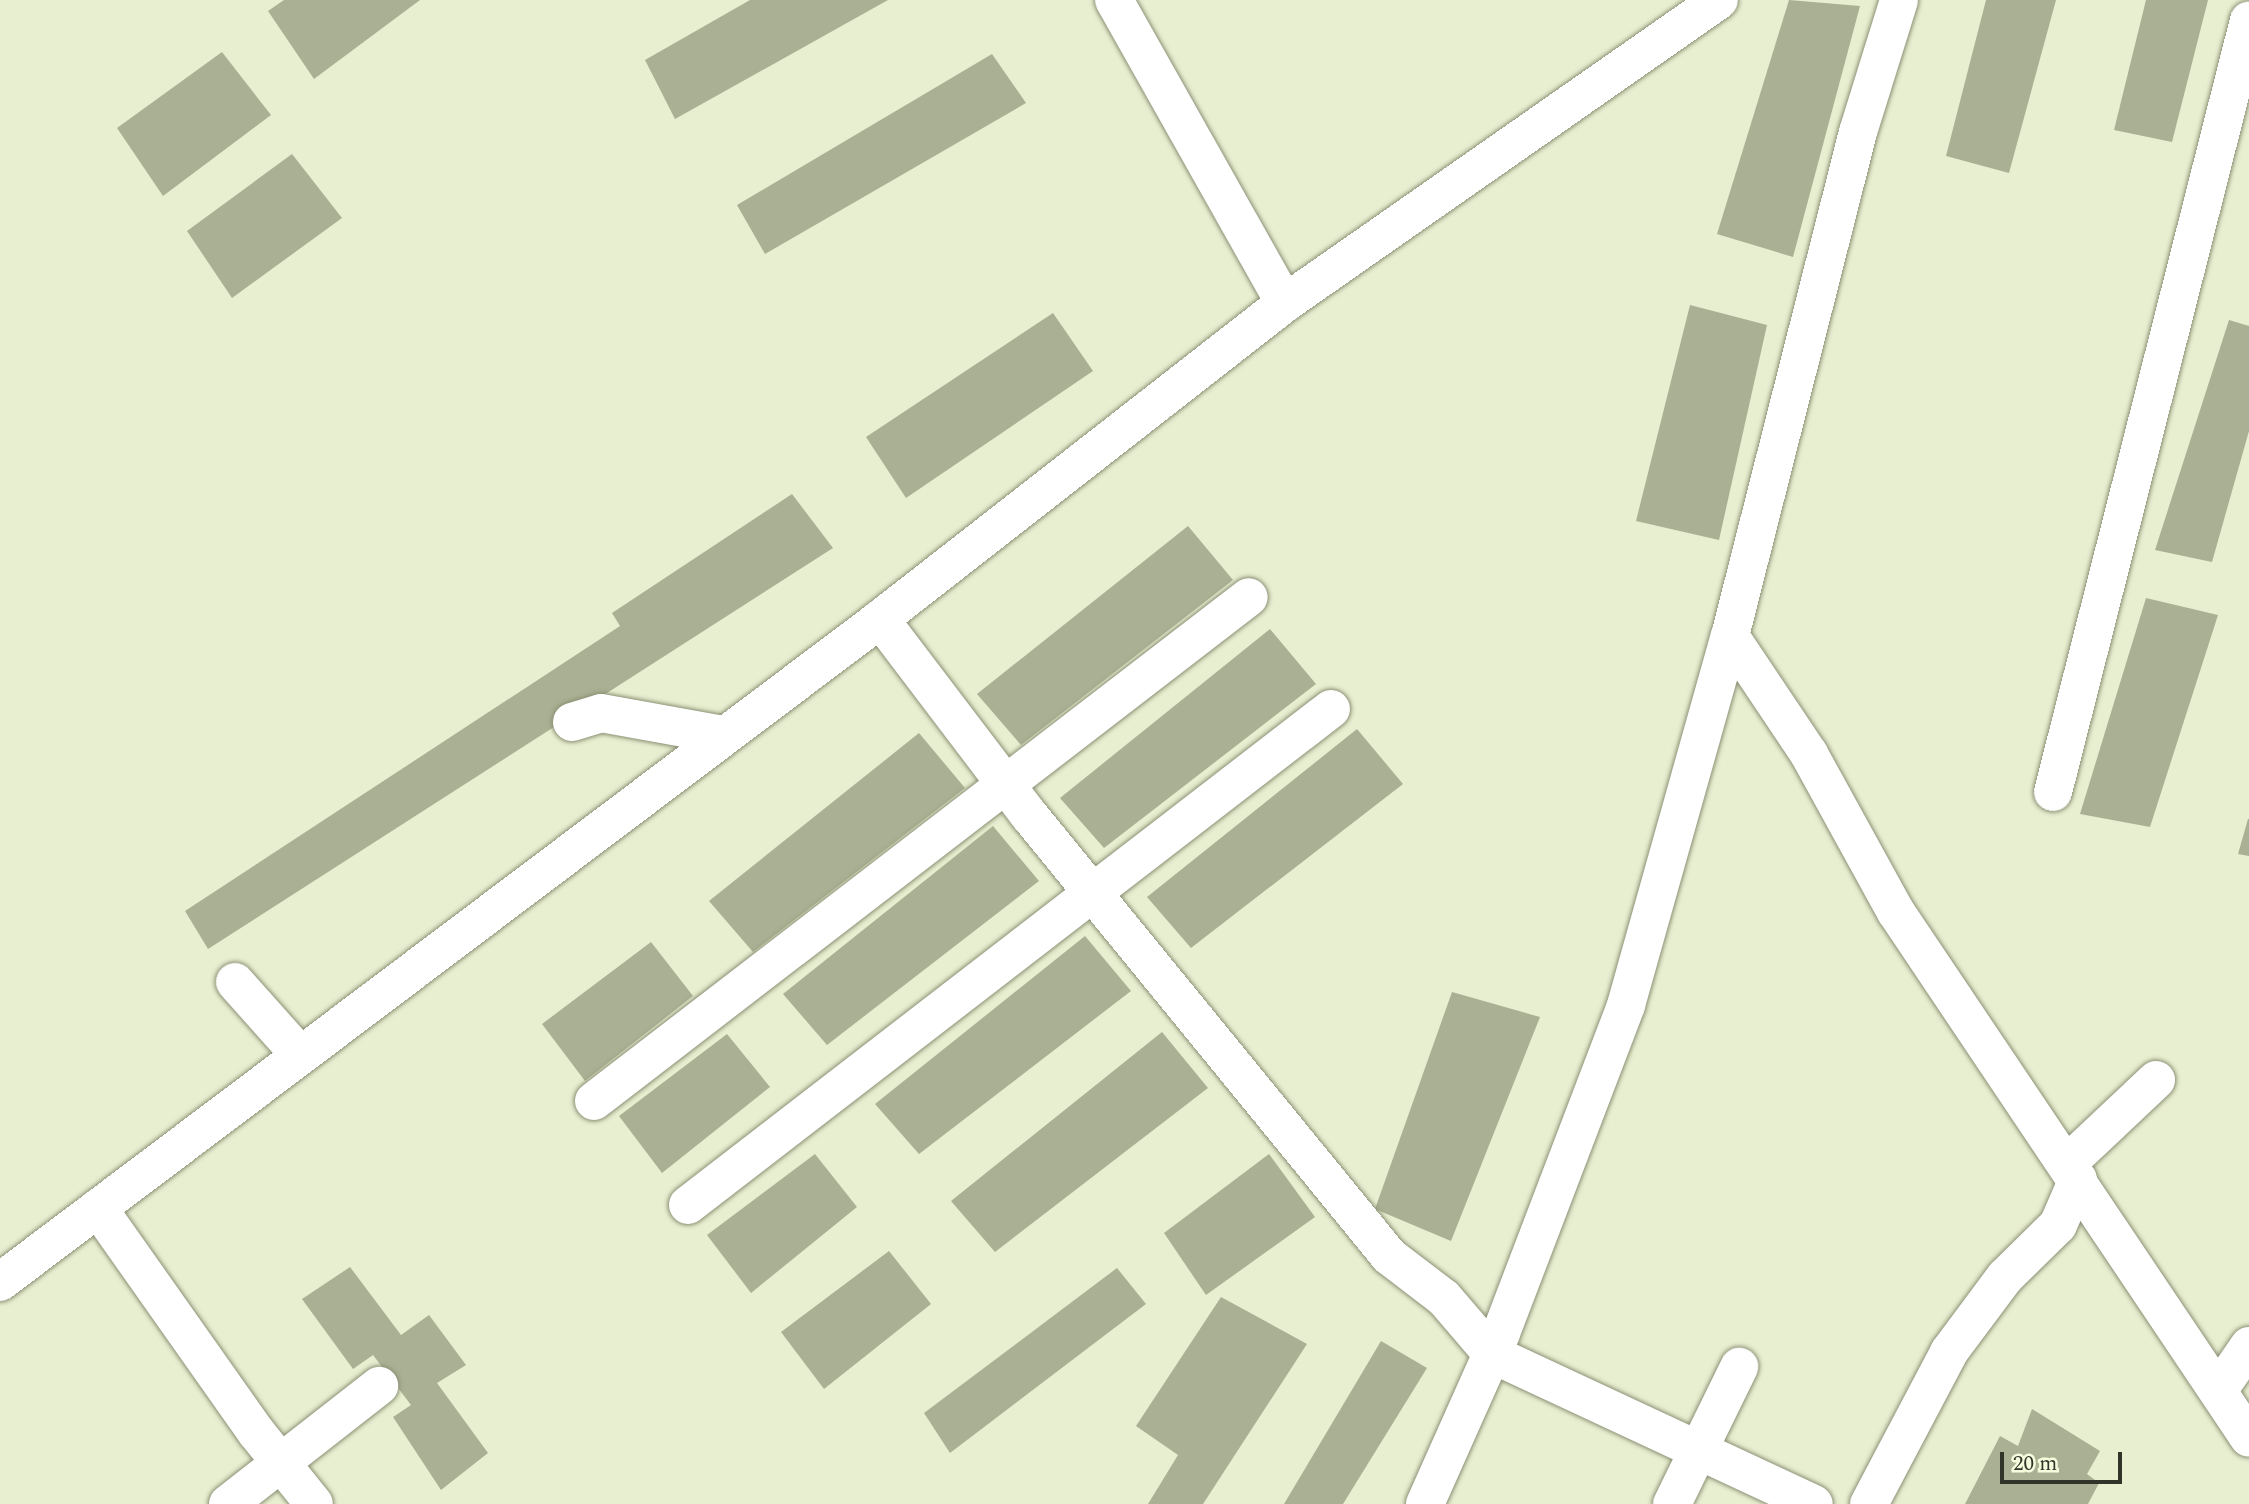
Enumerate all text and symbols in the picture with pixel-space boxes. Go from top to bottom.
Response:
scale bar [2004,1438,2126,1482]
text: 20 m [2013,1448,2057,1480]

